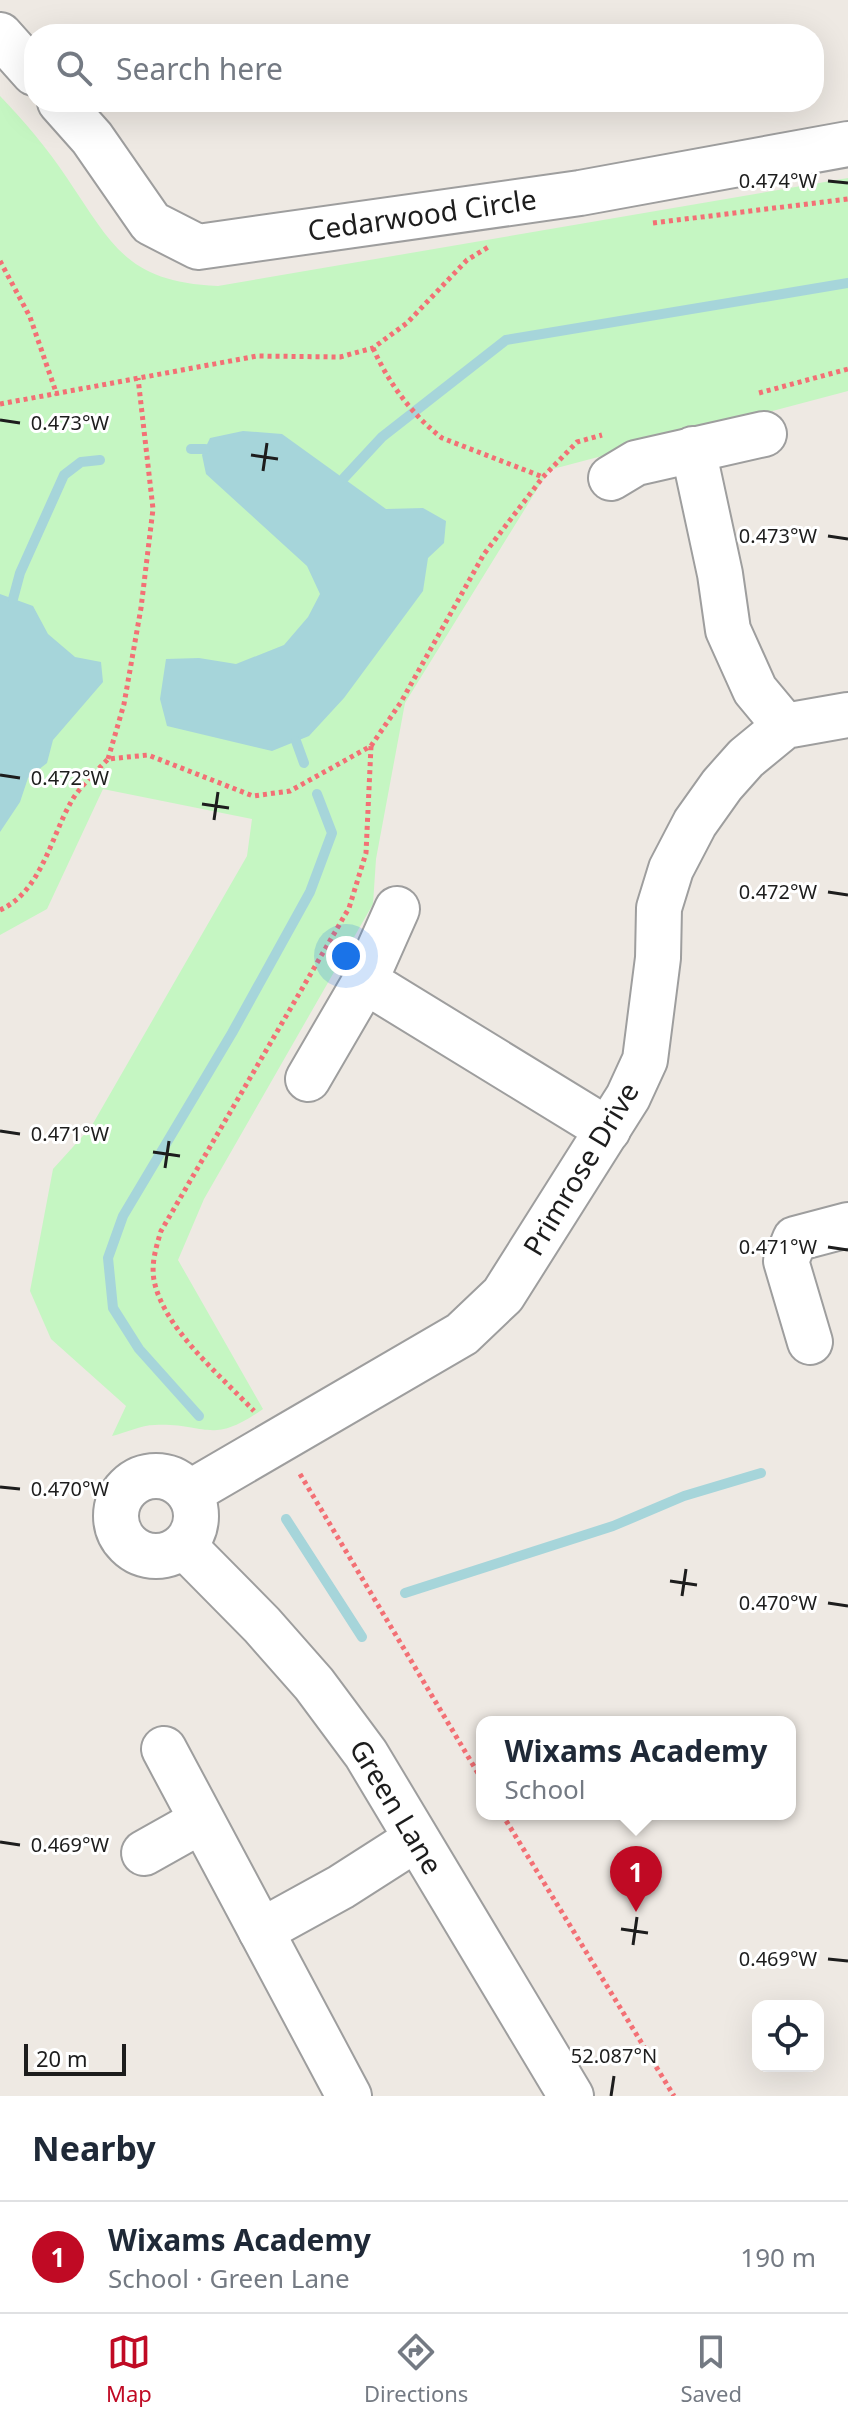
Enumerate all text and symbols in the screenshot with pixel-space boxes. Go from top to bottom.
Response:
search box [24,24,824,112]
icon: search [52,46,96,90]
text: Search here [116,48,283,89]
text: 0.474°W [739,167,818,194]
street label: Cedarwood Circle [305,179,539,249]
text: 0.473°W [31,409,110,436]
text: 0.473°W [739,522,818,549]
text: 0.472°W [31,764,110,791]
text: 0.472°W [739,878,818,905]
your location [326,936,366,976]
street label: Primrose Drive [513,1075,647,1262]
text: 0.471°W [31,1120,110,1147]
text: 0.471°W [739,1233,818,1260]
text: 0.470°W [31,1475,110,1502]
text: 0.470°W [739,1589,818,1616]
popup [476,1716,796,1820]
text: Wixams Academy [505,1730,767,1771]
street label: Green Lane [342,1732,452,1881]
text: School [505,1771,586,1807]
text: 0.469°W [31,1831,110,1858]
pin: 1 [610,1846,662,1912]
text: 0.469°W [739,1945,818,1972]
map controls [752,2000,824,2072]
button: locate [752,2000,824,2072]
scale bar [24,2040,126,2076]
text: 52.087°N [571,2042,657,2069]
text: 20 m [36,2043,87,2073]
text: Nearby [32,2125,156,2171]
text: Wixams Academy [108,2219,371,2260]
text: 1 [51,2239,65,2275]
text: 190 m [740,2239,816,2275]
text: School · Green Lane [108,2260,350,2296]
tab: Map [106,2330,152,2408]
tab: Directions [364,2330,468,2408]
tab: Saved [680,2330,742,2408]

